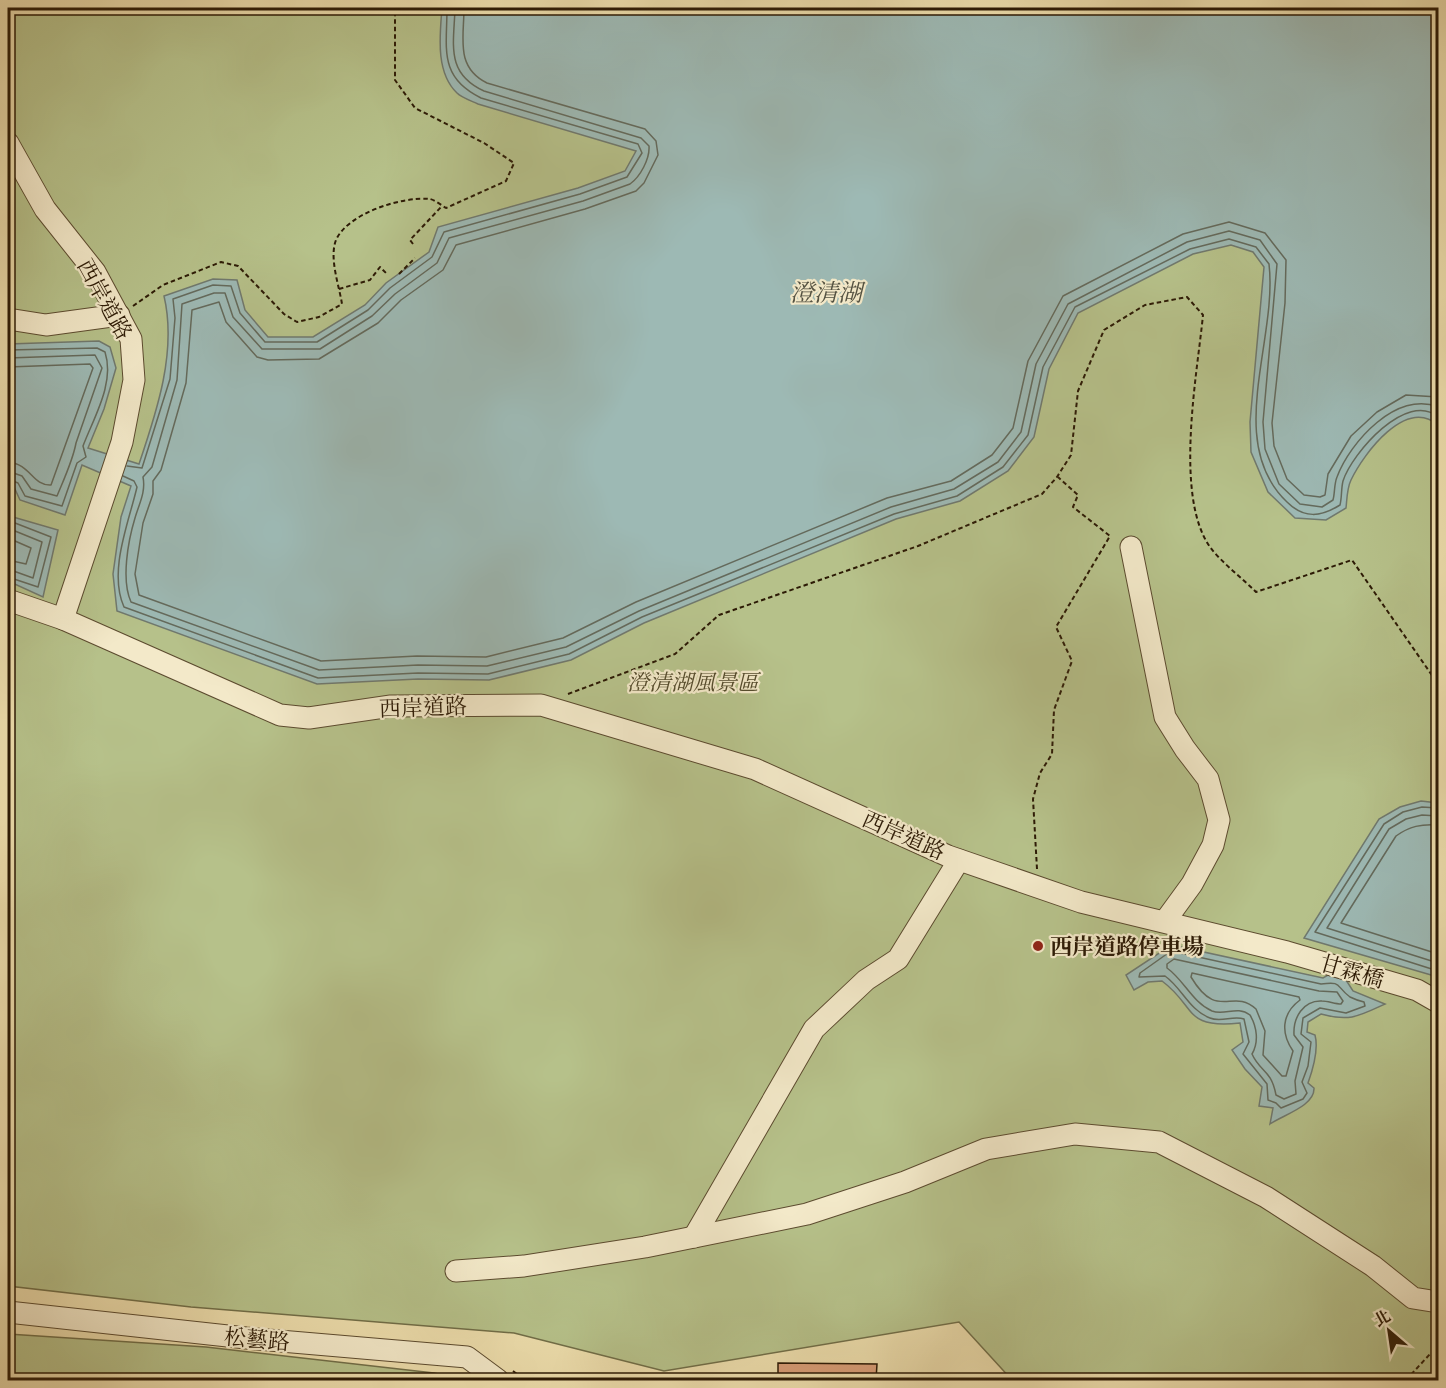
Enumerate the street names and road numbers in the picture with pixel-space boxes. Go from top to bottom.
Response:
street label: 西岸道路 [71,255,137,345]
street label: 西岸道路 [379,693,468,724]
street label: 西岸道路 [858,806,949,867]
street label: 甘霖橋 [1316,950,1387,995]
street label: 松藝路 [223,1324,291,1357]

